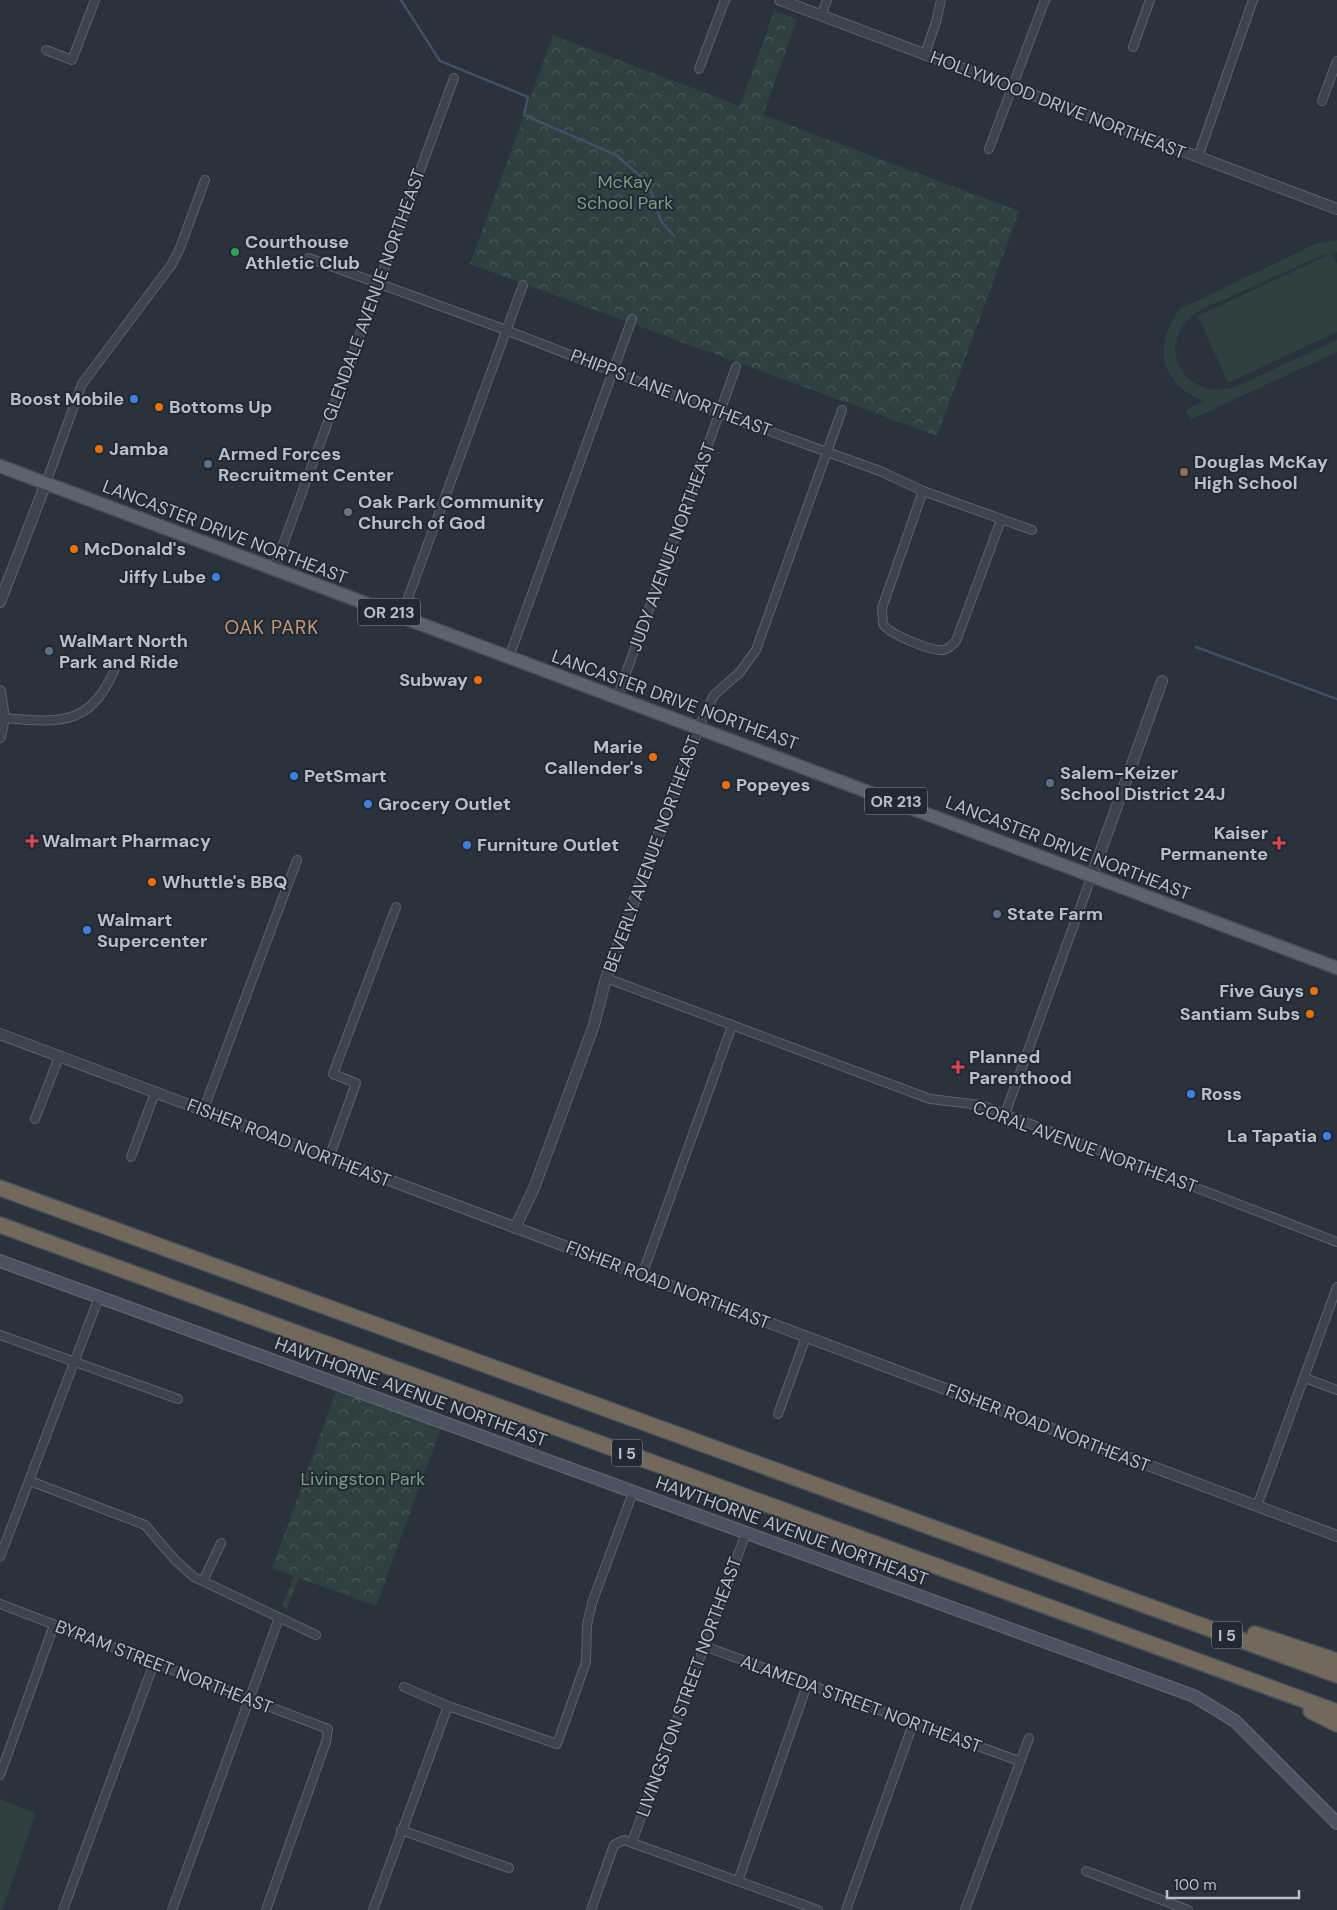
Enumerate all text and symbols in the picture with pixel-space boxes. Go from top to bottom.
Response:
street label: HOLLYWOOD DRIVE NORTHEAST [927,45,1189,165]
street label: GLENDALE AVENUE NORTHEAST [317,165,431,425]
park label: McKay School Park [577,170,673,215]
place label: Courthouse Athletic Club [245,230,360,275]
marker: Courthouse Athletic Club [229,246,241,258]
street label: PHIPPS LANE NORTHEAST [567,344,775,442]
place label: Boost Mobile [10,387,124,411]
marker: Boost Mobile [128,393,140,405]
place label: Bottoms Up [169,395,272,419]
marker: Bottoms Up [153,401,165,413]
place label: Jamba [109,437,169,461]
street label: JUDY AVENUE NORTHEAST [623,439,721,655]
place label: Armed Forces Recruitment Center [218,442,394,487]
marker: Jamba [93,443,105,455]
place label: Douglas McKay High School [1194,450,1328,495]
marker: Armed Forces Recruitment Center [202,458,214,470]
marker: Douglas McKay High School [1178,466,1190,478]
street label: LANCASTER DRIVE NORTHEAST [99,474,351,590]
place label: Oak Park Community Church of God [358,490,544,535]
marker: Oak Park Community Church of God [342,506,354,518]
place label: McDonald's [84,537,186,561]
marker: McDonald's [68,543,80,555]
place label: Jiffy Lube [119,565,206,589]
marker: Jiffy Lube [210,571,222,583]
road number: OR 213 [358,598,420,626]
district label: OAK PARK [225,615,319,640]
place label: WalMart North Park and Ride [59,629,188,674]
street label: LANCASTER DRIVE NORTHEAST [549,644,801,756]
marker: WalMart North Park and Ride [43,645,55,657]
place label: Subway [399,668,468,692]
marker: Subway [472,674,484,686]
street label: BEVERLY AVENUE NORTHEAST [598,732,706,976]
place label: Marie Callender's [545,735,643,780]
marker: Marie Callender's [647,751,659,763]
place label: Salem-Keizer School District 24J [1060,761,1226,806]
place label: PetSmart [304,764,387,788]
marker: PetSmart [288,770,300,782]
place label: Popeyes [736,773,810,797]
marker: Salem-Keizer School District 24J [1044,777,1056,789]
marker: Popeyes [720,779,732,791]
road number: OR 213 [865,788,927,814]
street label: LANCASTER DRIVE NORTHEAST [942,790,1194,906]
place label: Grocery Outlet [378,792,511,816]
marker: Grocery Outlet [362,798,374,810]
place label: Kaiser Permanente [1160,821,1268,866]
place label: Walmart Pharmacy [42,829,211,853]
place label: Furniture Outlet [477,833,619,857]
marker: Walmart Pharmacy [26,835,38,847]
marker: Kaiser Permanente [1272,836,1286,850]
marker: Furniture Outlet [461,839,473,851]
place label: Whuttle's BBQ [162,870,287,894]
marker: Whuttle's BBQ [146,876,158,888]
place label: State Farm [1007,902,1103,926]
place label: Walmart Supercenter [97,908,207,953]
marker: State Farm [991,908,1003,920]
marker: Walmart Supercenter [81,924,93,936]
place label: Five Guys [1219,979,1304,1003]
marker: Five Guys [1308,985,1320,997]
place label: Santiam Subs [1180,1002,1300,1026]
marker: Santiam Subs [1304,1008,1316,1020]
place label: Planned Parenthood [969,1045,1072,1090]
marker: Planned Parenthood [951,1060,965,1074]
place label: Ross [1201,1082,1242,1106]
marker: Ross [1185,1088,1197,1100]
street label: FISHER ROAD NORTHEAST [183,1093,395,1193]
street label: CORAL AVENUE NORTHEAST [969,1095,1201,1199]
place label: La Tapatia [1227,1124,1317,1148]
marker: La Tapatia [1321,1130,1333,1142]
street label: FISHER ROAD NORTHEAST [562,1235,774,1335]
street label: HAWTHORNE AVENUE NORTHEAST [272,1331,550,1453]
street label: FISHER ROAD NORTHEAST [942,1378,1154,1478]
road number: I 5 [612,1440,642,1466]
park label: Livingston Park [301,1467,425,1491]
street label: HAWTHORNE AVENUE NORTHEAST [653,1470,931,1592]
street label: LIVINGSTON STREET NORTHEAST [631,1554,747,1820]
street label: BYRAM STREET NORTHEAST [52,1614,276,1720]
road number: I 5 [1212,1622,1242,1648]
street label: ALAMEDA STREET NORTHEAST [737,1649,985,1759]
scale bar [1167,1868,1300,1900]
text: 100 m [1174,1875,1217,1895]

